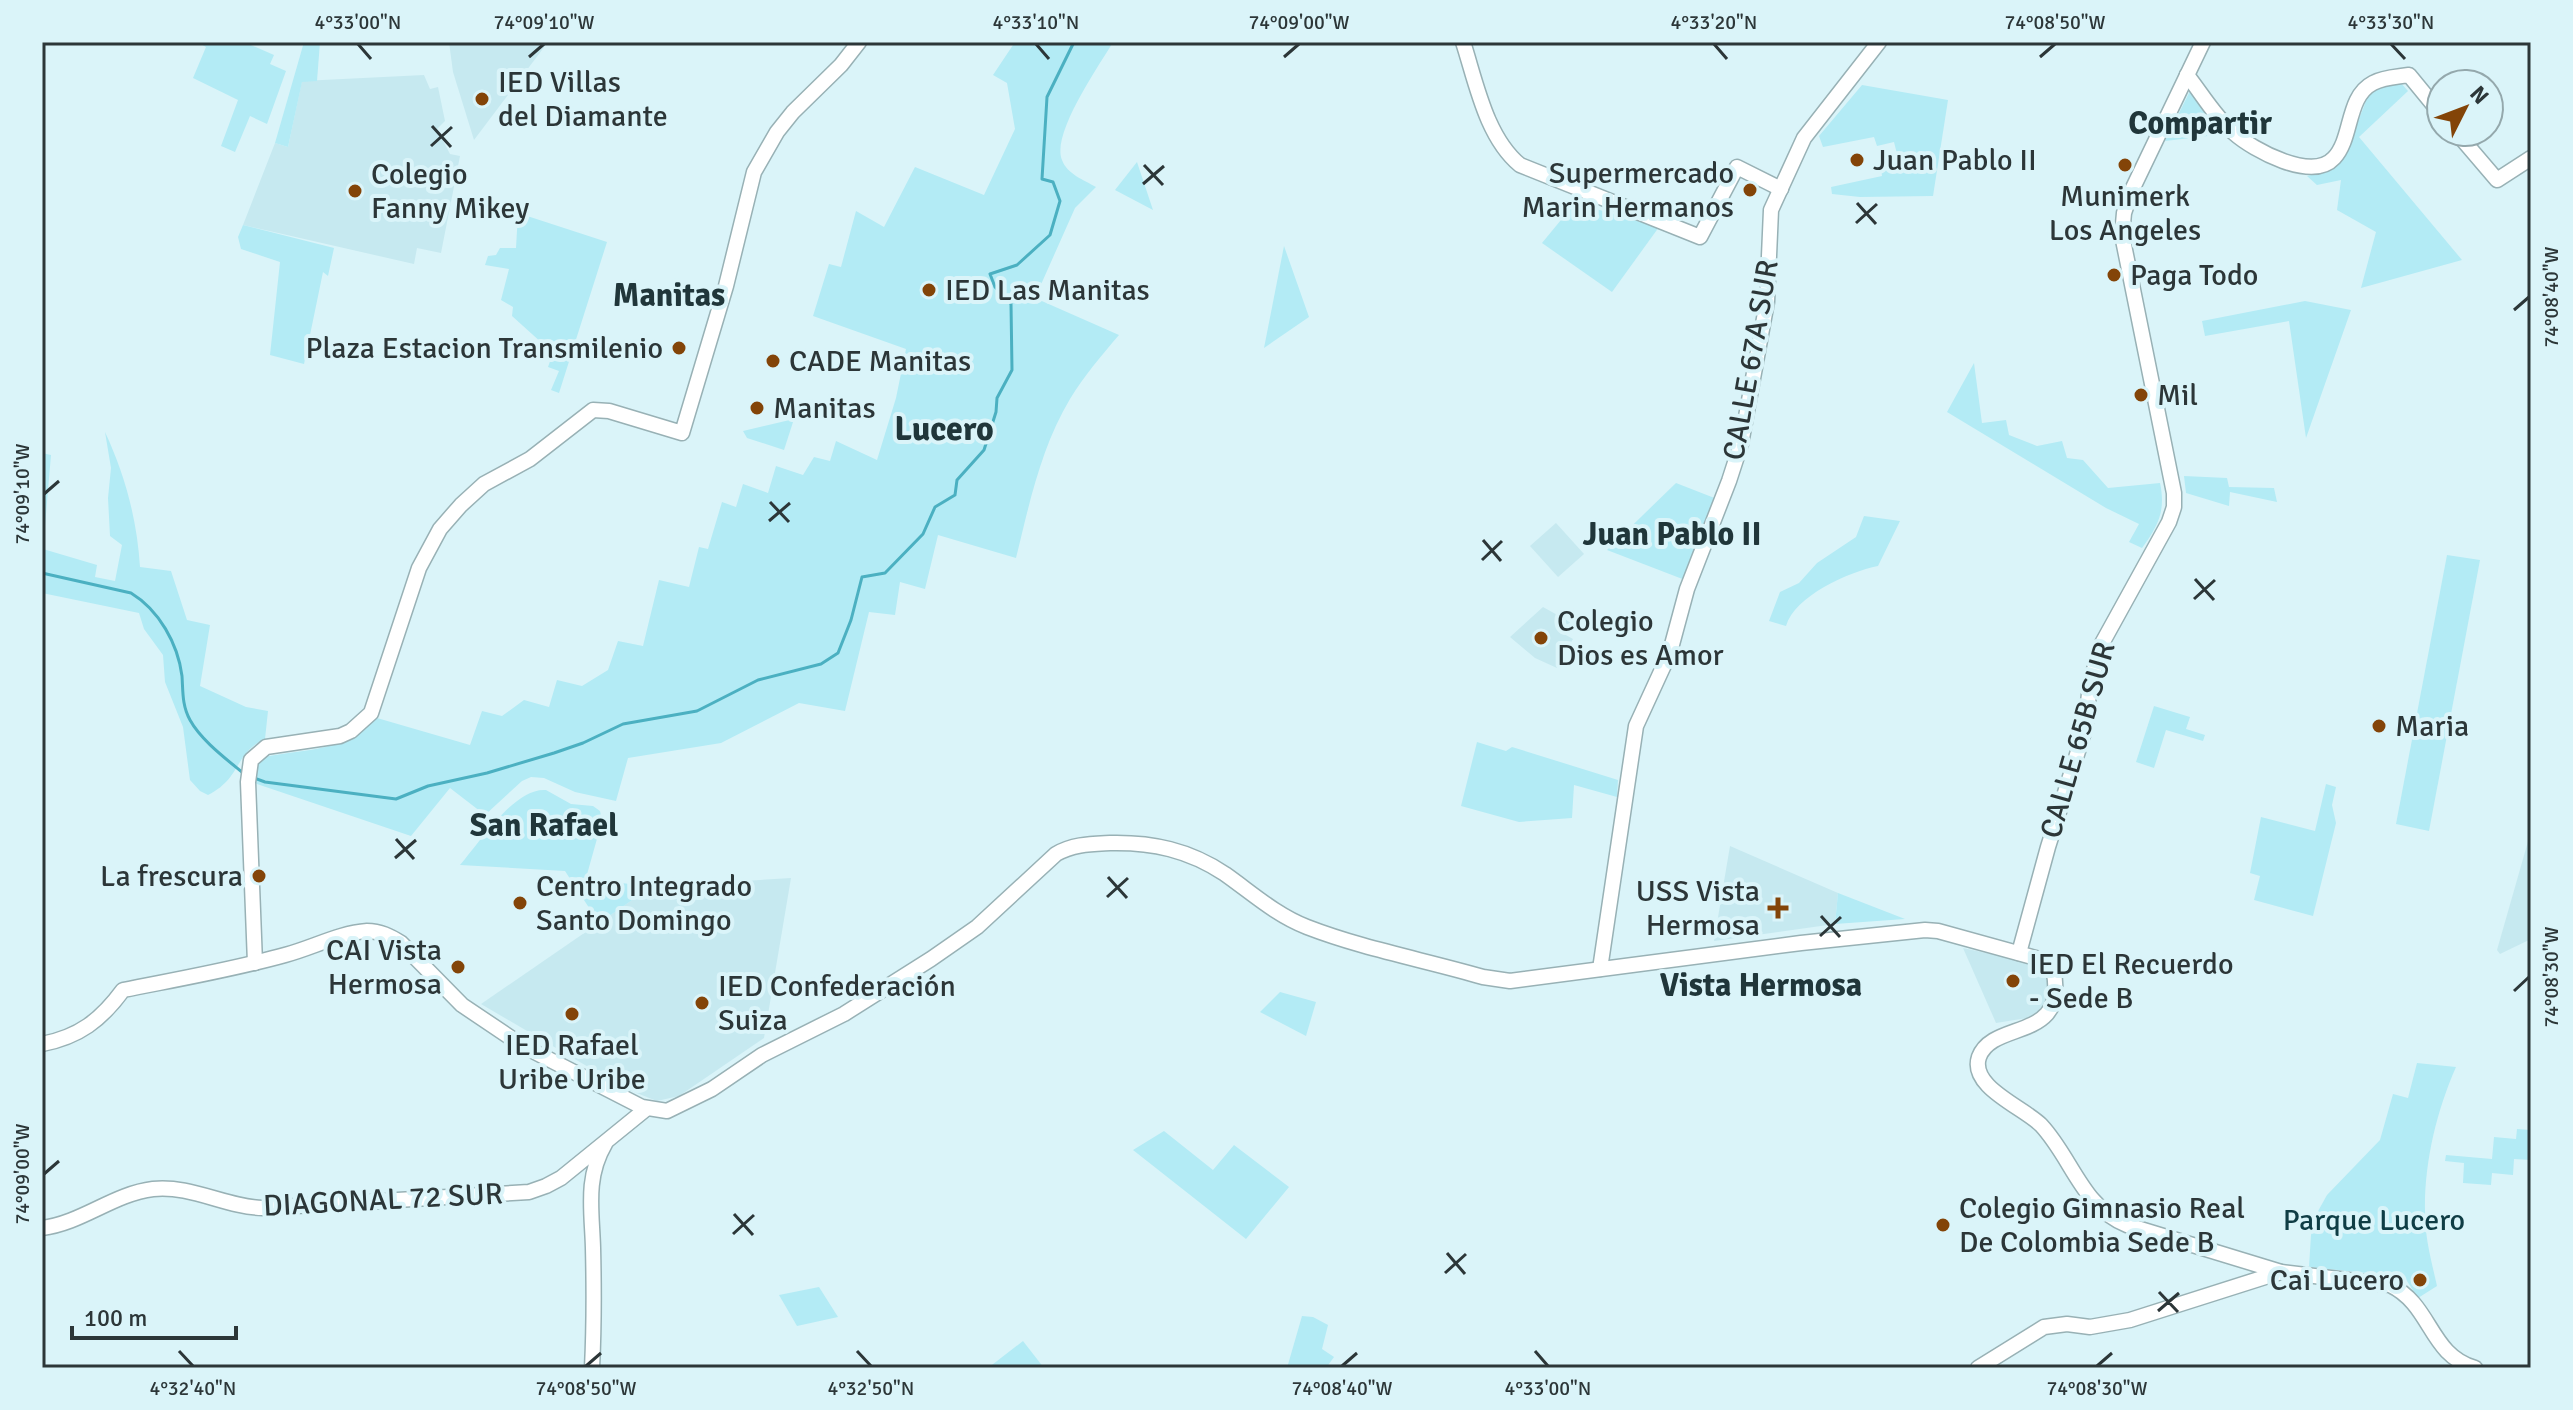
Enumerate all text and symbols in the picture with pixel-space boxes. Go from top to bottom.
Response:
text: 4°33'00"N [315,10,401,35]
text: 74°09'10"W [493,10,595,35]
text: 4°33'10"N [993,10,1079,35]
text: 74°09'00"W [1248,10,1350,35]
text: 4°33'20"N [1671,10,1757,35]
text: 74°08'50"W [2004,10,2106,35]
text: 4°33'30"N [2348,10,2434,35]
place label: IED Villas del Diamante [498,64,668,135]
north arrow [2425,68,2505,148]
text: N [2464,80,2495,110]
marker: IED Villas del Diamante [473,90,491,108]
district label: Compartir [2128,104,2272,143]
place label: Juan Pablo II [1873,142,2037,179]
marker: Juan Pablo II [1848,151,1866,169]
place label: Supermercado Marin Hermanos [1521,155,1734,226]
place label: Colegio Fanny Mikey [371,156,529,227]
marker: Munimerk Los Angeles [2116,156,2134,174]
place label: Munimerk Los Angeles [2049,178,2201,249]
marker: Supermercado Marin Hermanos [1741,181,1759,199]
marker: Colegio Fanny Mikey [346,182,364,200]
text: 74°08'40"W [2539,246,2564,348]
street label: CALLE 67A SUR [1715,257,1787,463]
place label: Paga Todo [2130,257,2258,294]
marker: Paga Todo [2105,266,2123,284]
place label: IED Las Manitas [945,272,1150,309]
district label: Manitas [613,276,725,315]
marker: IED Las Manitas [920,281,938,299]
place label: Plaza Estacion Transmilenio [305,330,663,367]
marker: Plaza Estacion Transmilenio [670,339,688,357]
place label: CADE Manitas [789,343,971,380]
marker: CADE Manitas [764,352,782,370]
place label: Mil [2157,377,2198,414]
marker: Mil [2132,386,2150,404]
place label: Manitas [773,390,876,427]
marker: Manitas [748,399,766,417]
district label: Lucero [894,408,994,450]
text: 74°09'10"W [10,443,35,545]
district label: Juan Pablo II [1583,515,1761,554]
place label: Colegio Dios es Amor [1557,603,1724,674]
marker: Colegio Dios es Amor [1532,629,1550,647]
street label: CALLE 65B SUR [2032,637,2124,843]
place label: Maria [2395,708,2469,745]
marker: Maria [2370,717,2388,735]
district label: San Rafael [470,806,618,845]
place label: La frescura [100,858,243,895]
marker: La frescura [250,867,268,885]
place label: Centro Integrado Santo Domingo [536,868,752,939]
place label: USS Vista Hermosa [1636,873,1760,944]
marker: Centro Integrado Santo Domingo [511,894,529,912]
marker: USS Vista Hermosa [1767,897,1789,919]
text: 74°08'30"W [2539,926,2564,1028]
place label: CAI Vista Hermosa [326,932,442,1003]
place label: IED El Recuerdo - Sede B [2029,946,2234,1017]
marker: CAI Vista Hermosa [449,958,467,976]
district label: Vista Hermosa [1660,966,1862,1005]
place label: IED Confederación Suiza [718,968,956,1039]
marker: IED El Recuerdo - Sede B [2004,972,2022,990]
marker: IED Confederación Suiza [693,994,711,1012]
marker: IED Rafael Uribe Uribe [563,1005,581,1023]
place label: IED Rafael Uribe Uribe [498,1027,646,1098]
text: 74°09'00"W [10,1123,35,1225]
street label: DIAGONAL 72 SUR [262,1175,504,1225]
place label: Colegio Gimnasio Real De Colombia Sede B [1959,1190,2245,1261]
park label: Parque Lucero [2283,1202,2465,1239]
marker: Colegio Gimnasio Real De Colombia Sede B [1934,1216,1952,1234]
place label: Cai Lucero [2270,1262,2404,1299]
marker: Cai Lucero [2411,1271,2429,1289]
scale bar [72,1290,236,1340]
text: 100 m [84,1303,147,1333]
text: 4°32'40"N [150,1376,236,1401]
text: 74°08'50"W [535,1376,637,1401]
text: 4°32'50"N [828,1376,914,1401]
text: 74°08'40"W [1291,1376,1393,1401]
text: 4°33'00"N [1505,1376,1591,1401]
text: 74°08'30"W [2046,1376,2148,1401]

